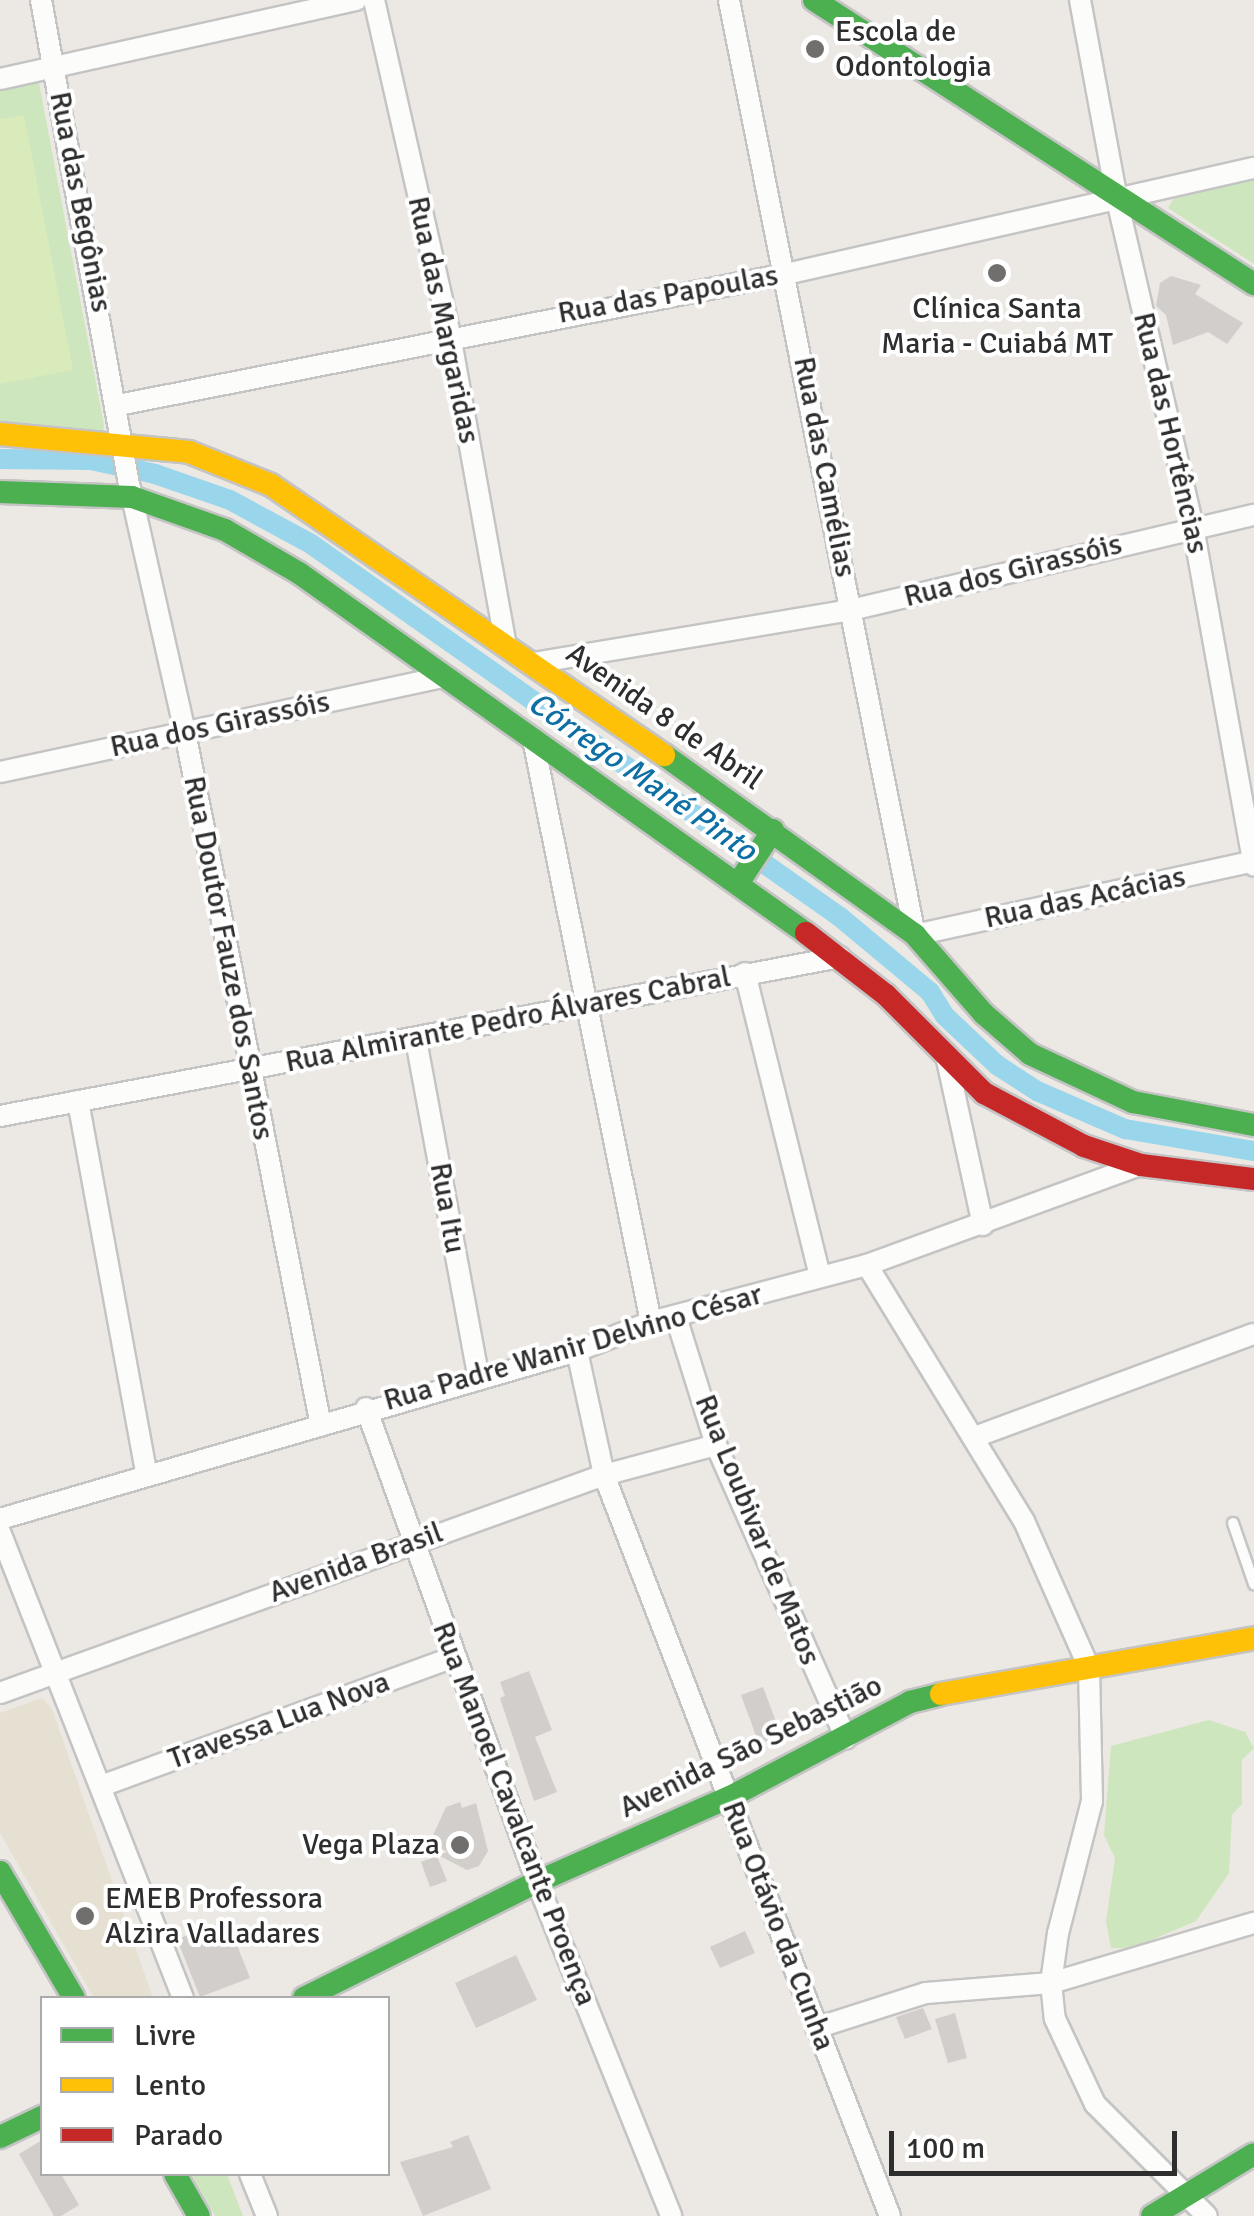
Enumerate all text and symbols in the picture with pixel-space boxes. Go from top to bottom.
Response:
place label: Escola de Odontologia [835,14,992,84]
marker: Escola de Odontologia [804,38,826,60]
street label: Rua das Begônias [41,89,119,315]
street label: Rua das Margaridas [399,193,487,447]
street label: Rua das Papoulas [555,258,781,332]
marker: Clínica Santa Maria - Cuiabá MT [984,260,1010,286]
place label: Clínica Santa Maria - Cuiabá MT [881,291,1113,362]
street label: Rua das Hortências [1125,309,1215,557]
street label: Rua das Camélias [785,354,863,580]
street label: Rua dos Girassóis [900,527,1126,615]
street label: Avenida 8 de Abril [559,636,769,798]
street label: Rua dos Girassóis [107,684,333,766]
water label: Córrego Mané Pinto [521,684,763,870]
street label: Rua Doutor Fauze dos Santos [175,773,281,1143]
street label: Rua das Acácias [981,859,1189,937]
street label: Rua Almirante Pedro Álvares Cabral [282,959,734,1081]
street label: Rua Itu [421,1160,473,1256]
street label: Rua Padre Wanir Delvino César [380,1277,766,1419]
street label: Rua Loubivar de Matos [686,1390,828,1670]
street label: Avenida Brasil [264,1515,448,1611]
street label: Rua Manoel Cavalcante Proença [424,1617,604,2011]
street label: Travessa Lua Nova [163,1664,395,1778]
street label: Avenida São Sebastião [614,1668,888,1826]
street label: Rua Otávio da Cunha [714,1796,842,2056]
place label: Vega Plaza [302,1827,440,1863]
marker: Vega Plaza [449,1834,471,1856]
place label: EMEB Professora Alzira Valladares [105,1881,323,1952]
marker: EMEB Professora Alzira Valladares [74,1905,96,1927]
legend [40,1996,390,2176]
text: Livre [134,2017,196,2054]
text: Lento [134,2067,206,2104]
scale bar [894,2111,1182,2173]
text: Parado [134,2117,223,2154]
text: 100 m [906,2130,985,2167]

